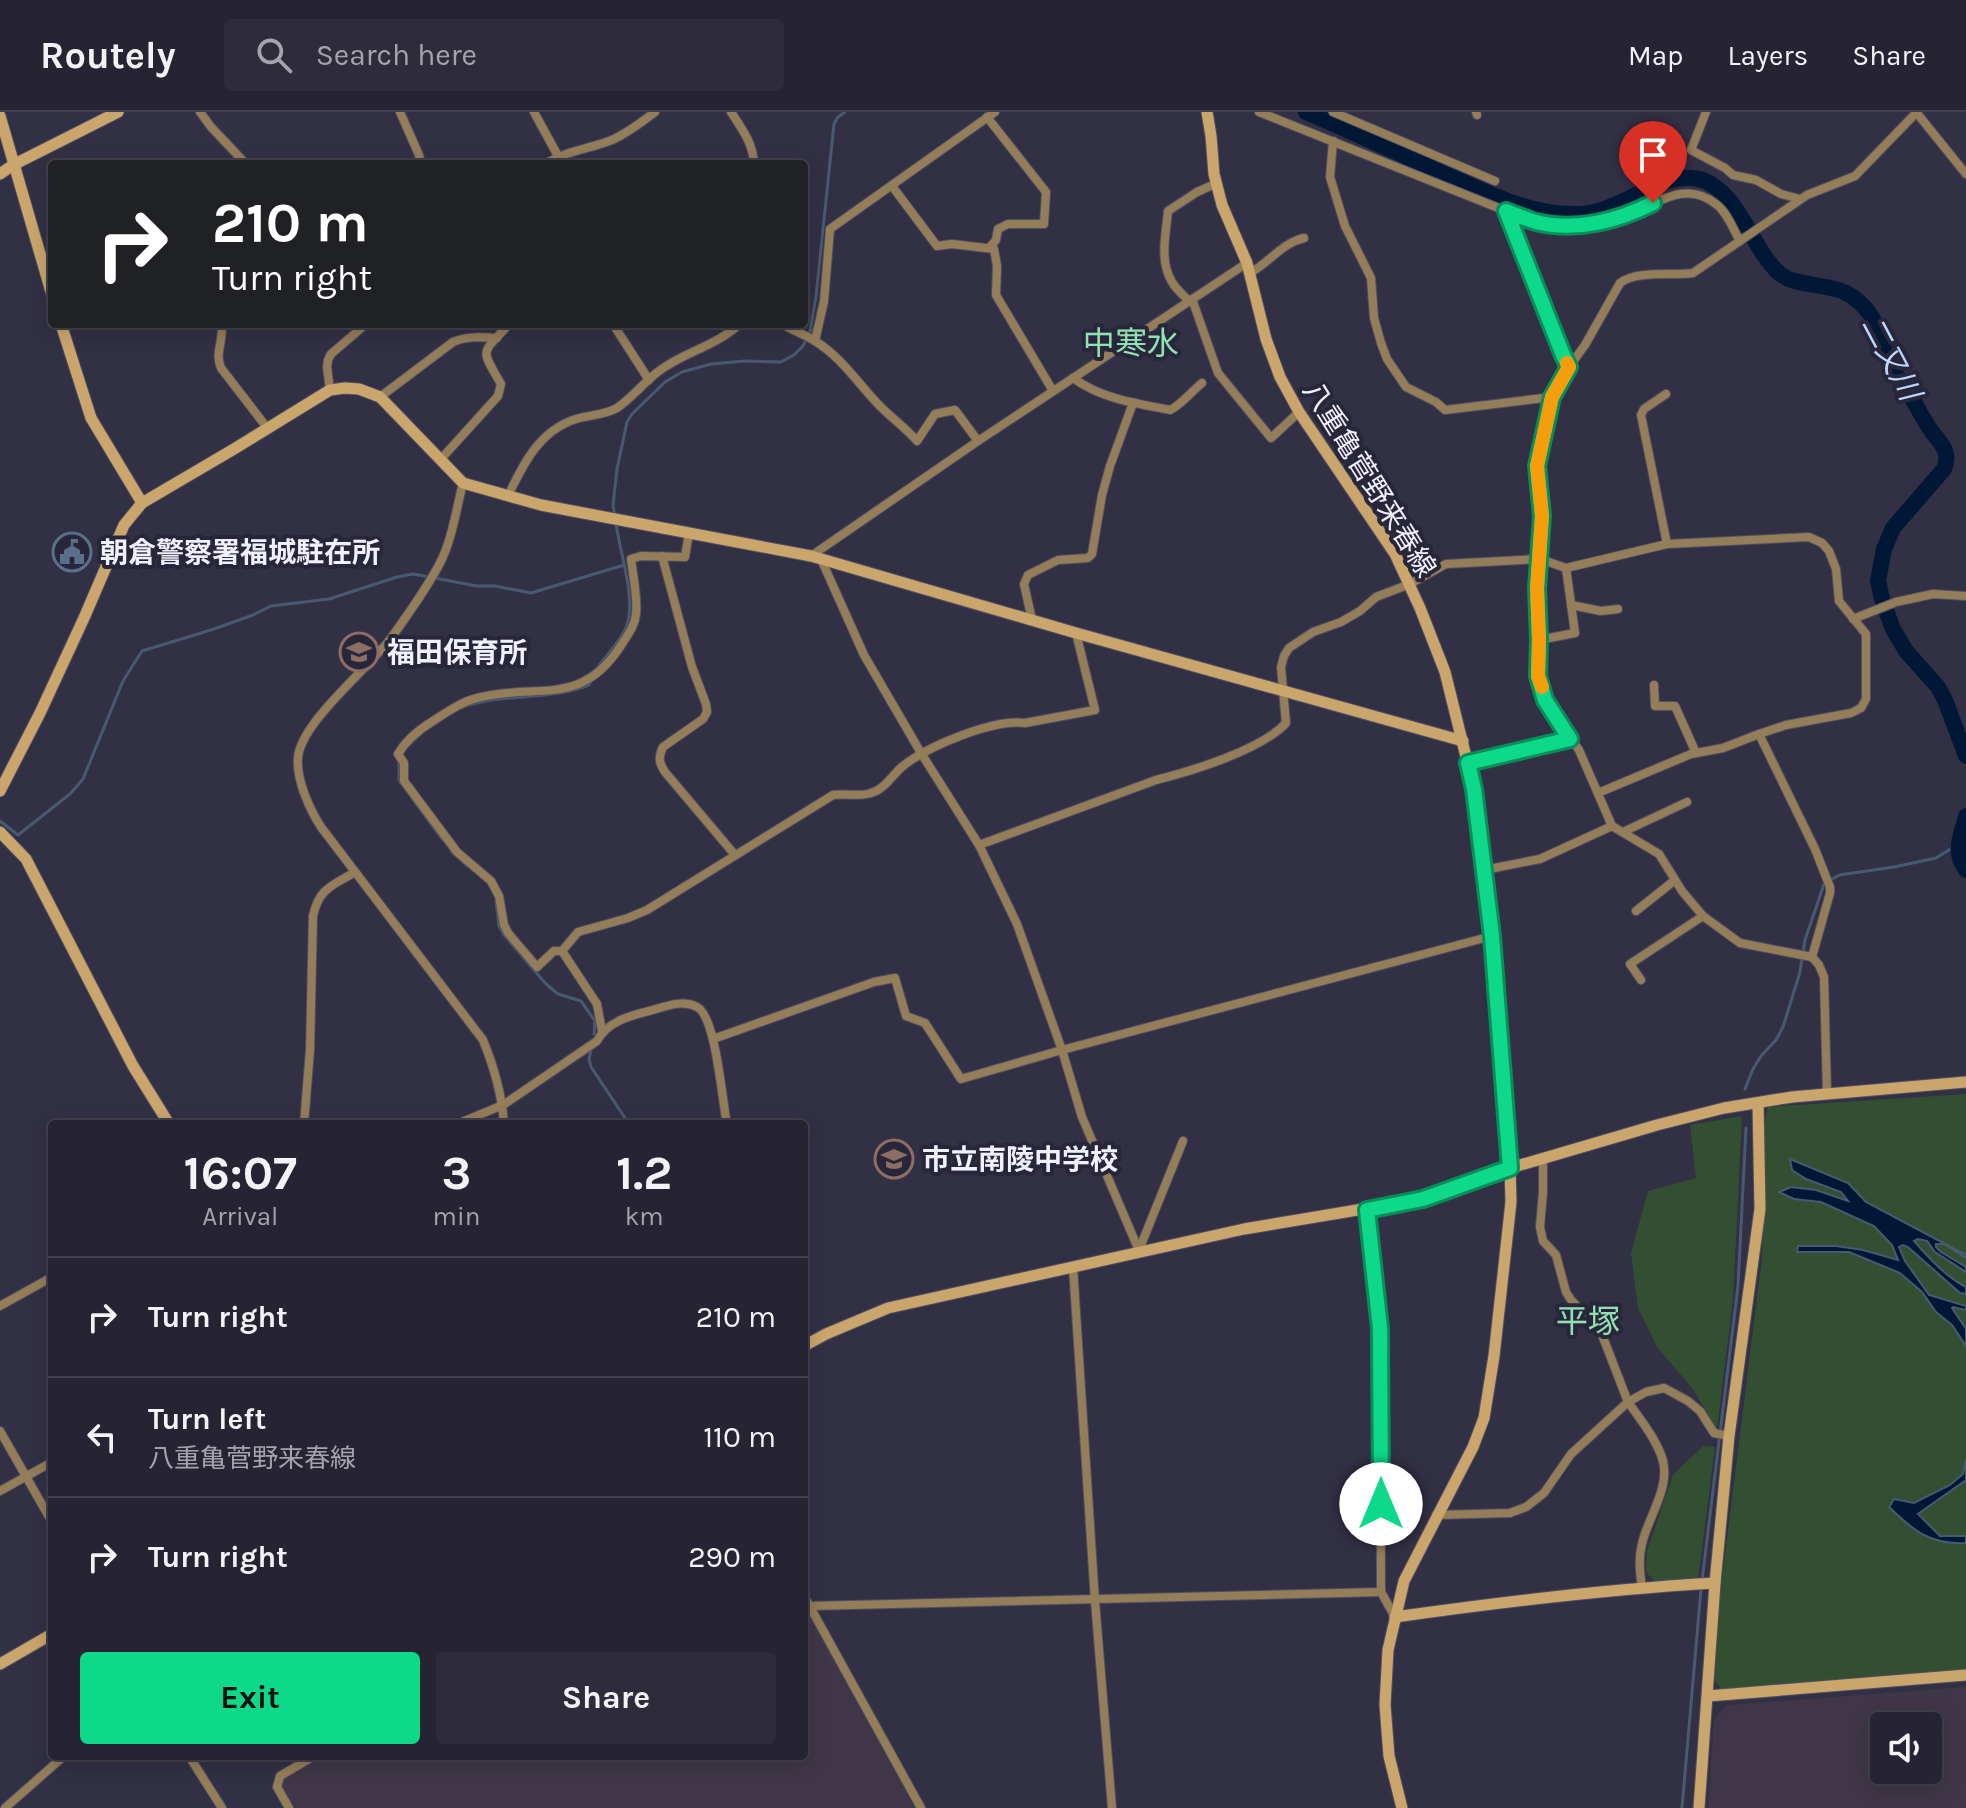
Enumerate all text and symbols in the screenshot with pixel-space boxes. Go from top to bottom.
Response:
search box [224,19,784,91]
text: Routely [40,33,176,78]
icon: search [252,33,296,77]
text: Search here [316,37,477,73]
text: Map [1628,39,1683,72]
text: Layers [1727,39,1808,72]
text: Share [1852,39,1926,72]
pin [1619,121,1687,203]
icon: arrive [1631,133,1675,177]
text: 210 m [212,190,369,255]
icon: right [80,192,184,296]
text: Turn right [212,257,372,299]
water label: 二又川 [1854,310,1929,409]
district label: 中寒水 [1083,325,1179,362]
street label: 八重亀菅野来春線 [1296,376,1443,583]
public building icon: 朝倉警察署福城駐在所 [51,531,93,573]
place label: 朝倉警察署福城駐在所 [100,536,380,569]
school or university icon: 福田保育所 [338,631,380,673]
place label: 福田保育所 [387,636,527,669]
school or university icon: 市立南陵中学校 [873,1138,915,1180]
place label: 市立南陵中学校 [922,1143,1118,1176]
text: 16:07 [184,1145,297,1201]
text: 3 [442,1145,471,1201]
text: 1.2 [616,1145,672,1201]
text: Arrival [202,1201,278,1232]
text: min [433,1201,480,1232]
text: km [625,1201,664,1232]
icon: right [80,1295,124,1339]
text: Turn right [148,1299,288,1335]
text: 210 m [696,1299,776,1335]
district label: 平塚 [1556,1303,1620,1340]
text: Turn left [148,1401,266,1437]
icon: left [80,1415,124,1459]
text: 110 m [703,1419,776,1455]
text: 八重亀菅野来春線 [148,1443,356,1474]
position arrow [1339,1462,1423,1546]
icon: right [80,1535,124,1579]
text: Turn right [148,1539,288,1575]
text: 290 m [688,1539,776,1575]
button: Exit [80,1652,420,1744]
button: Share [436,1652,776,1744]
map controls [1870,1712,1942,1784]
button: sound [1870,1712,1942,1784]

